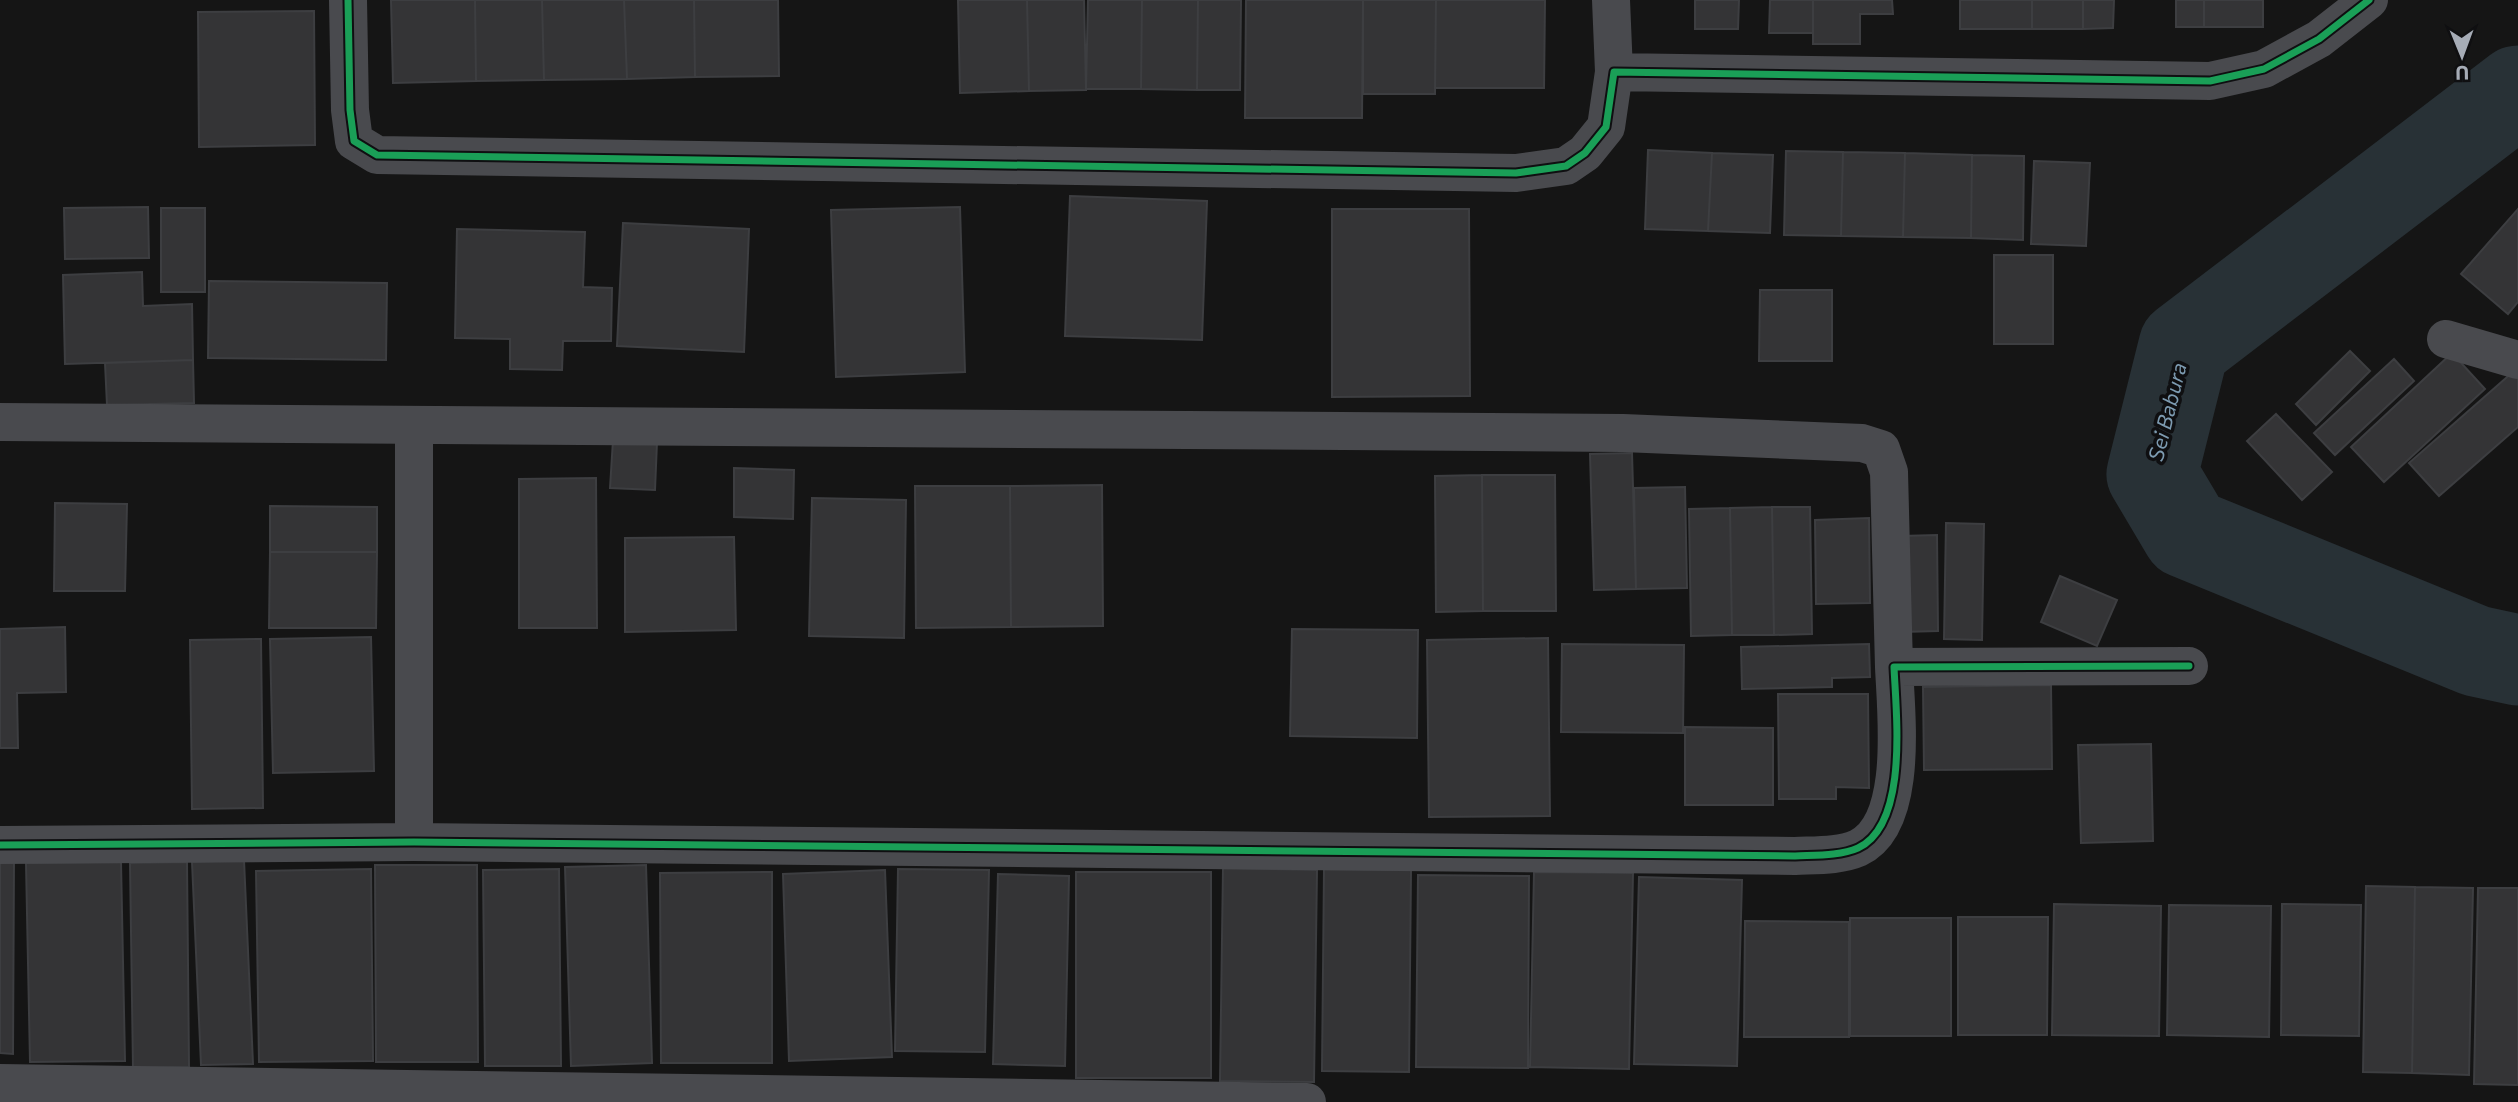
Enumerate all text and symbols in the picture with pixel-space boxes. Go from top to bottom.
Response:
north arrow [2427,21,2497,91]
text: U [2455,62,2469,85]
water label: Sei Babura [2142,360,2191,464]

